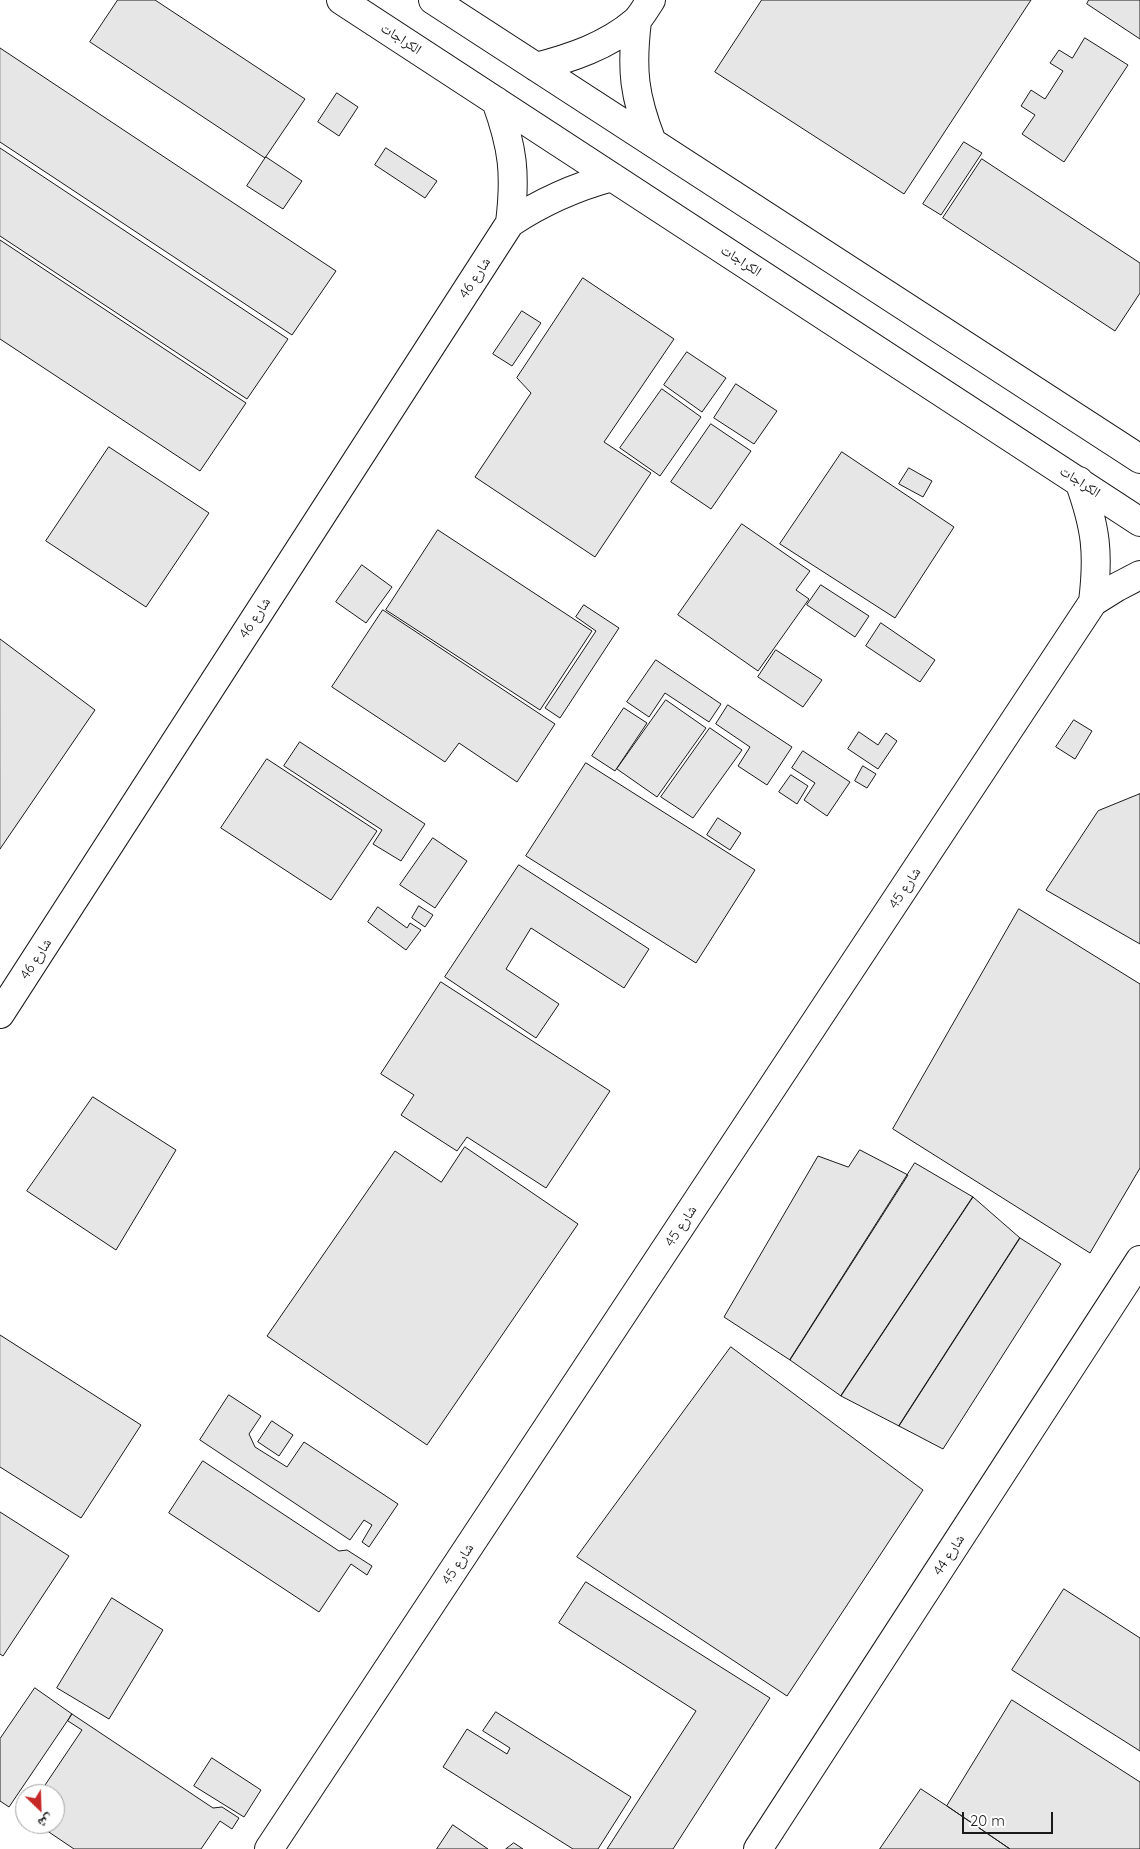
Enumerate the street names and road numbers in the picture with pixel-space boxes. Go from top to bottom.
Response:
street label: الكراجات [378,20,424,58]
street label: الكراجات [718,242,764,280]
street label: شارع 46 [456,254,494,302]
street label: الكراجات [1057,463,1103,501]
street label: شارع 46 [236,594,274,642]
street label: شارع 45 [886,864,924,912]
street label: شارع 46 [17,935,55,983]
street label: شارع 45 [662,1202,700,1250]
street label: شارع 44 [930,1531,968,1579]
street label: شارع 45 [439,1540,477,1588]

